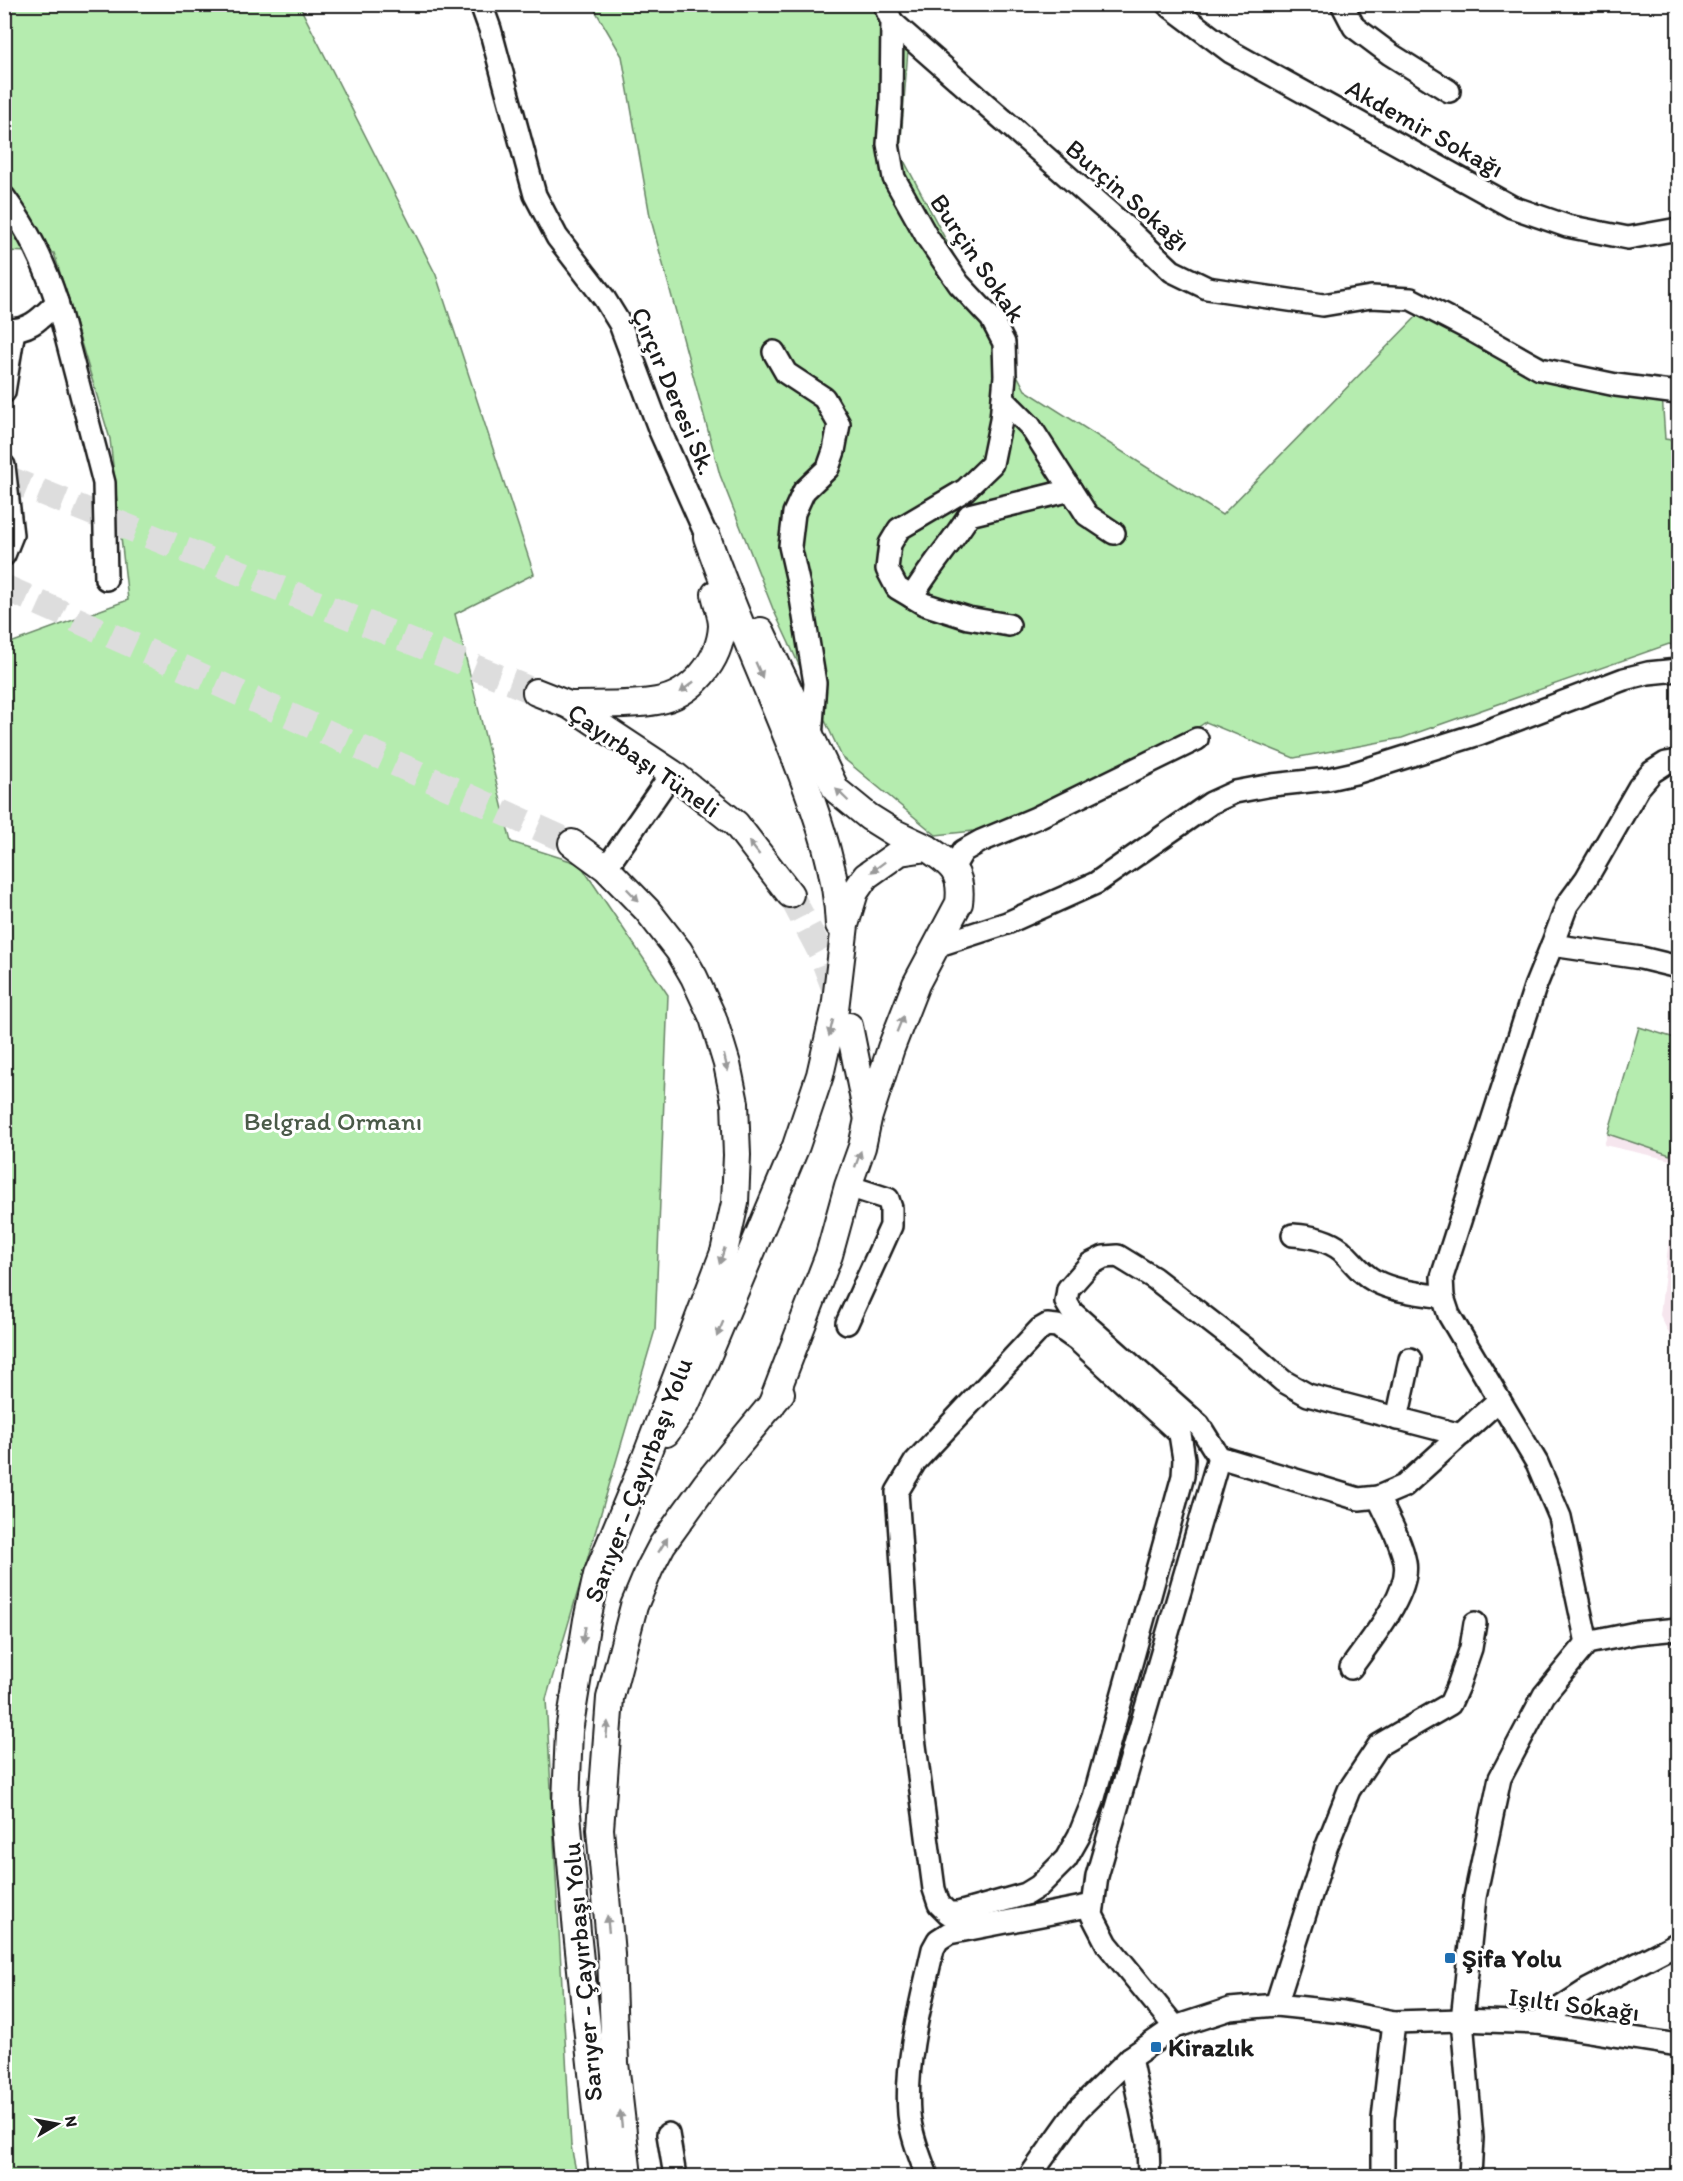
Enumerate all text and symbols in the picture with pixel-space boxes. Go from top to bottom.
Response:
street label: Akdemir Sokağı [1340,71,1510,185]
street label: Burçin Sokağı [1059,132,1197,258]
street label: Burçin Sokak [923,188,1033,329]
street label: Çırçır Deresi Sk. [624,302,724,480]
one-way arrow [754,661,764,679]
one-way arrow [679,681,694,693]
street label: Çayırbaşı Tüneli [562,696,726,824]
one-way arrow [835,788,850,802]
one-way arrow [747,840,760,856]
one-way arrow [871,861,887,873]
one-way arrow [625,887,639,901]
one-way arrow [895,1014,905,1032]
one-way arrow [825,1019,835,1037]
one-way arrow [722,1054,732,1072]
park label: Belgrad Ormanı [244,1105,422,1137]
one-way arrow [853,1149,863,1167]
one-way arrow [717,1247,727,1265]
one-way arrow [715,1320,724,1337]
street label: Sarıyer - Çayırbaşı Yolu [577,1353,699,1607]
one-way arrow [657,1537,668,1553]
one-way arrow [579,1626,588,1645]
one-way arrow [602,1720,612,1739]
street label: Sarıyer - Çayırbaşı Yolu [555,1841,609,2103]
one-way arrow [603,1915,613,1934]
place label: Şifa Yolu [1462,1942,1562,1974]
marker: Şifa Yolu [1443,1951,1457,1965]
street label: Işıltı Sokağı [1507,1980,1641,2028]
place label: Kirazlık [1168,2031,1254,2063]
marker: Kirazlık [1149,2040,1163,2054]
north arrow [27,2094,87,2154]
one-way arrow [616,2109,625,2128]
text: N [61,2115,82,2128]

